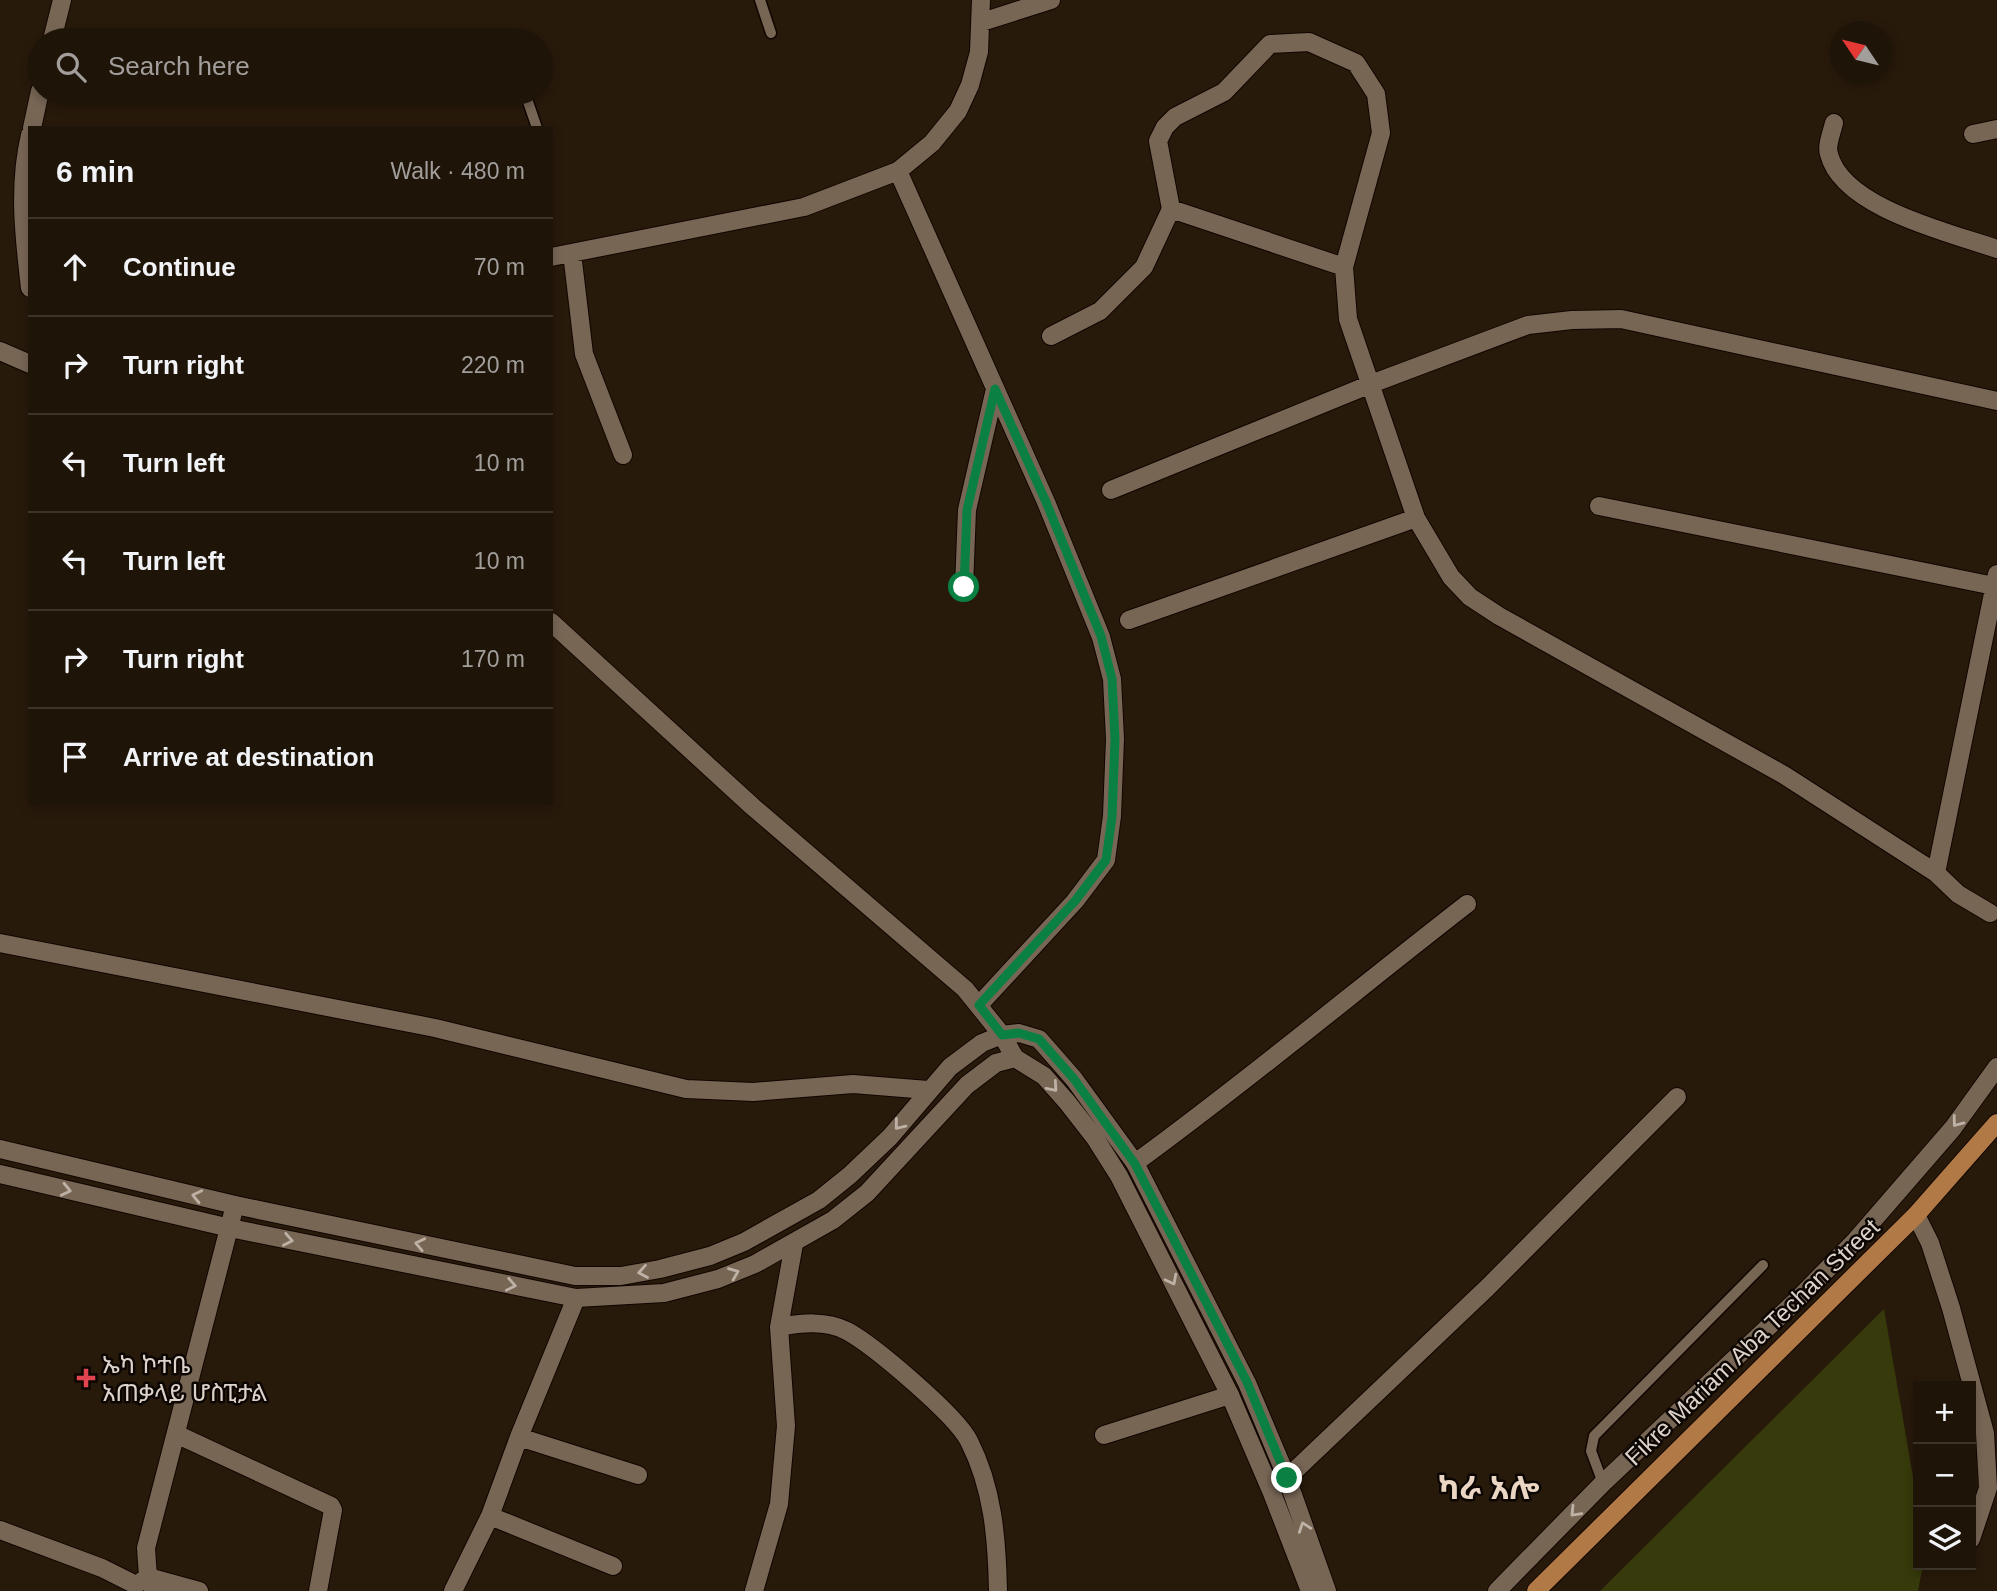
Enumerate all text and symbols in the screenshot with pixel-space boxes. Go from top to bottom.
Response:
north arrow [1829,21,1892,84]
search box [28,28,553,105]
icon: search [52,48,90,86]
text: Search here [108,51,250,81]
text: 6 min [56,155,134,188]
text: Walk · 480 m [390,158,525,184]
icon: ahead [56,248,94,286]
text: Continue [123,252,236,282]
text: 70 m [474,254,525,280]
icon: right [56,346,94,384]
text: Turn right [123,350,244,380]
text: 220 m [461,352,525,378]
icon: left [56,444,94,482]
text: Turn left [123,448,225,478]
text: 10 m [474,450,525,476]
icon: left [56,542,94,580]
text: Turn left [123,546,225,576]
text: 10 m [474,548,525,574]
route start [948,571,979,602]
icon: right [56,640,94,678]
text: Turn right [123,644,244,674]
text: 170 m [461,646,525,672]
icon: arrive [56,738,94,776]
text: Arrive at destination [123,742,374,772]
one-way arrow [1045,1079,1058,1092]
one-way arrow [1952,1115,1965,1127]
one-way arrow [895,1117,907,1130]
one-way arrow [60,1182,72,1196]
one-way arrow [191,1190,203,1204]
street label: Fikre Mariam Aba Techan Street [1619,1213,1885,1471]
one-way arrow [282,1232,294,1247]
one-way arrow [414,1237,426,1252]
one-way arrow [637,1264,649,1279]
one-way arrow [728,1267,740,1281]
one-way arrow [1163,1273,1177,1285]
one-way arrow [505,1277,517,1292]
place label: ኤካ ኮተቤ አጠቃላይ ሆስፒታል [102,1351,267,1406]
marker: ኤካ ኮተቤ አጠቃላይ ሆስፒታል [76,1368,96,1388]
map controls [1913,1381,1976,1570]
button: + [1913,1381,1976,1444]
button: − [1913,1444,1976,1507]
route end [1271,1462,1302,1493]
district label: ካራ አሎ [1438,1470,1540,1506]
one-way arrow [1570,1503,1583,1516]
button: layers [1913,1507,1976,1570]
one-way arrow [1298,1521,1312,1533]

